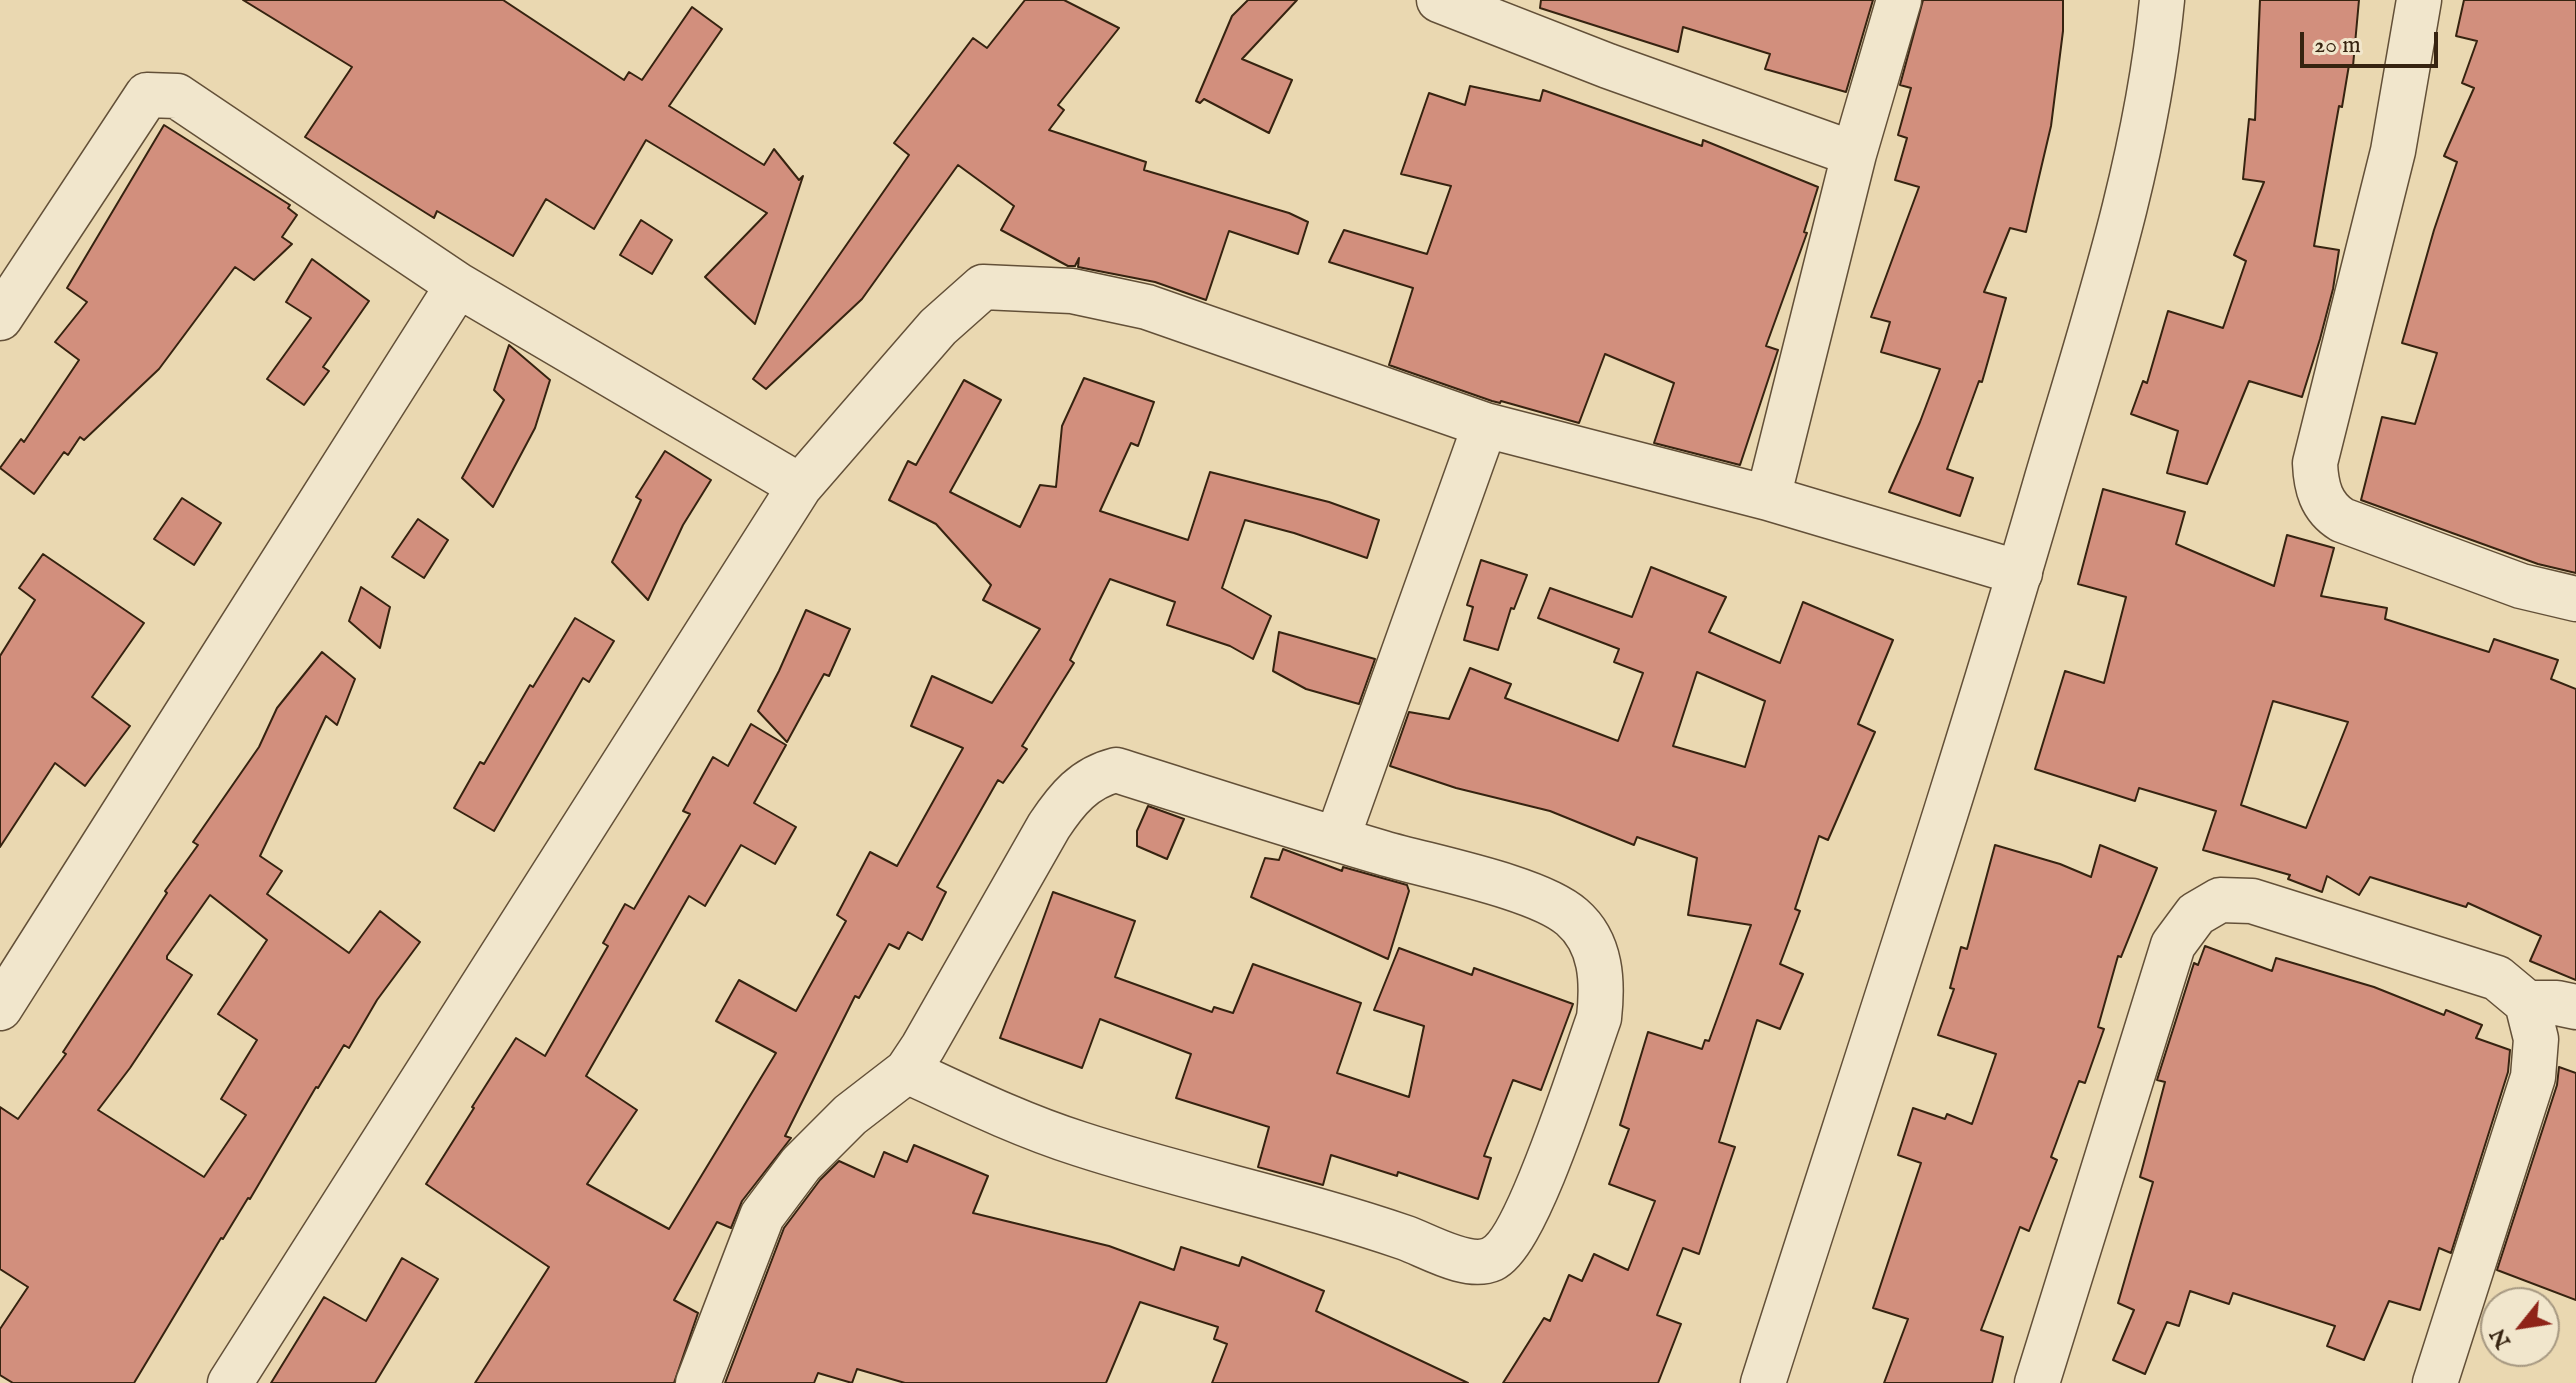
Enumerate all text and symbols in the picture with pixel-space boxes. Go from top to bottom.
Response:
scale bar [2304,16,2442,66]
text: 20 m [2314,30,2361,61]
north arrow [2480,1287,2560,1367]
text: N [2484,1323,2518,1353]

